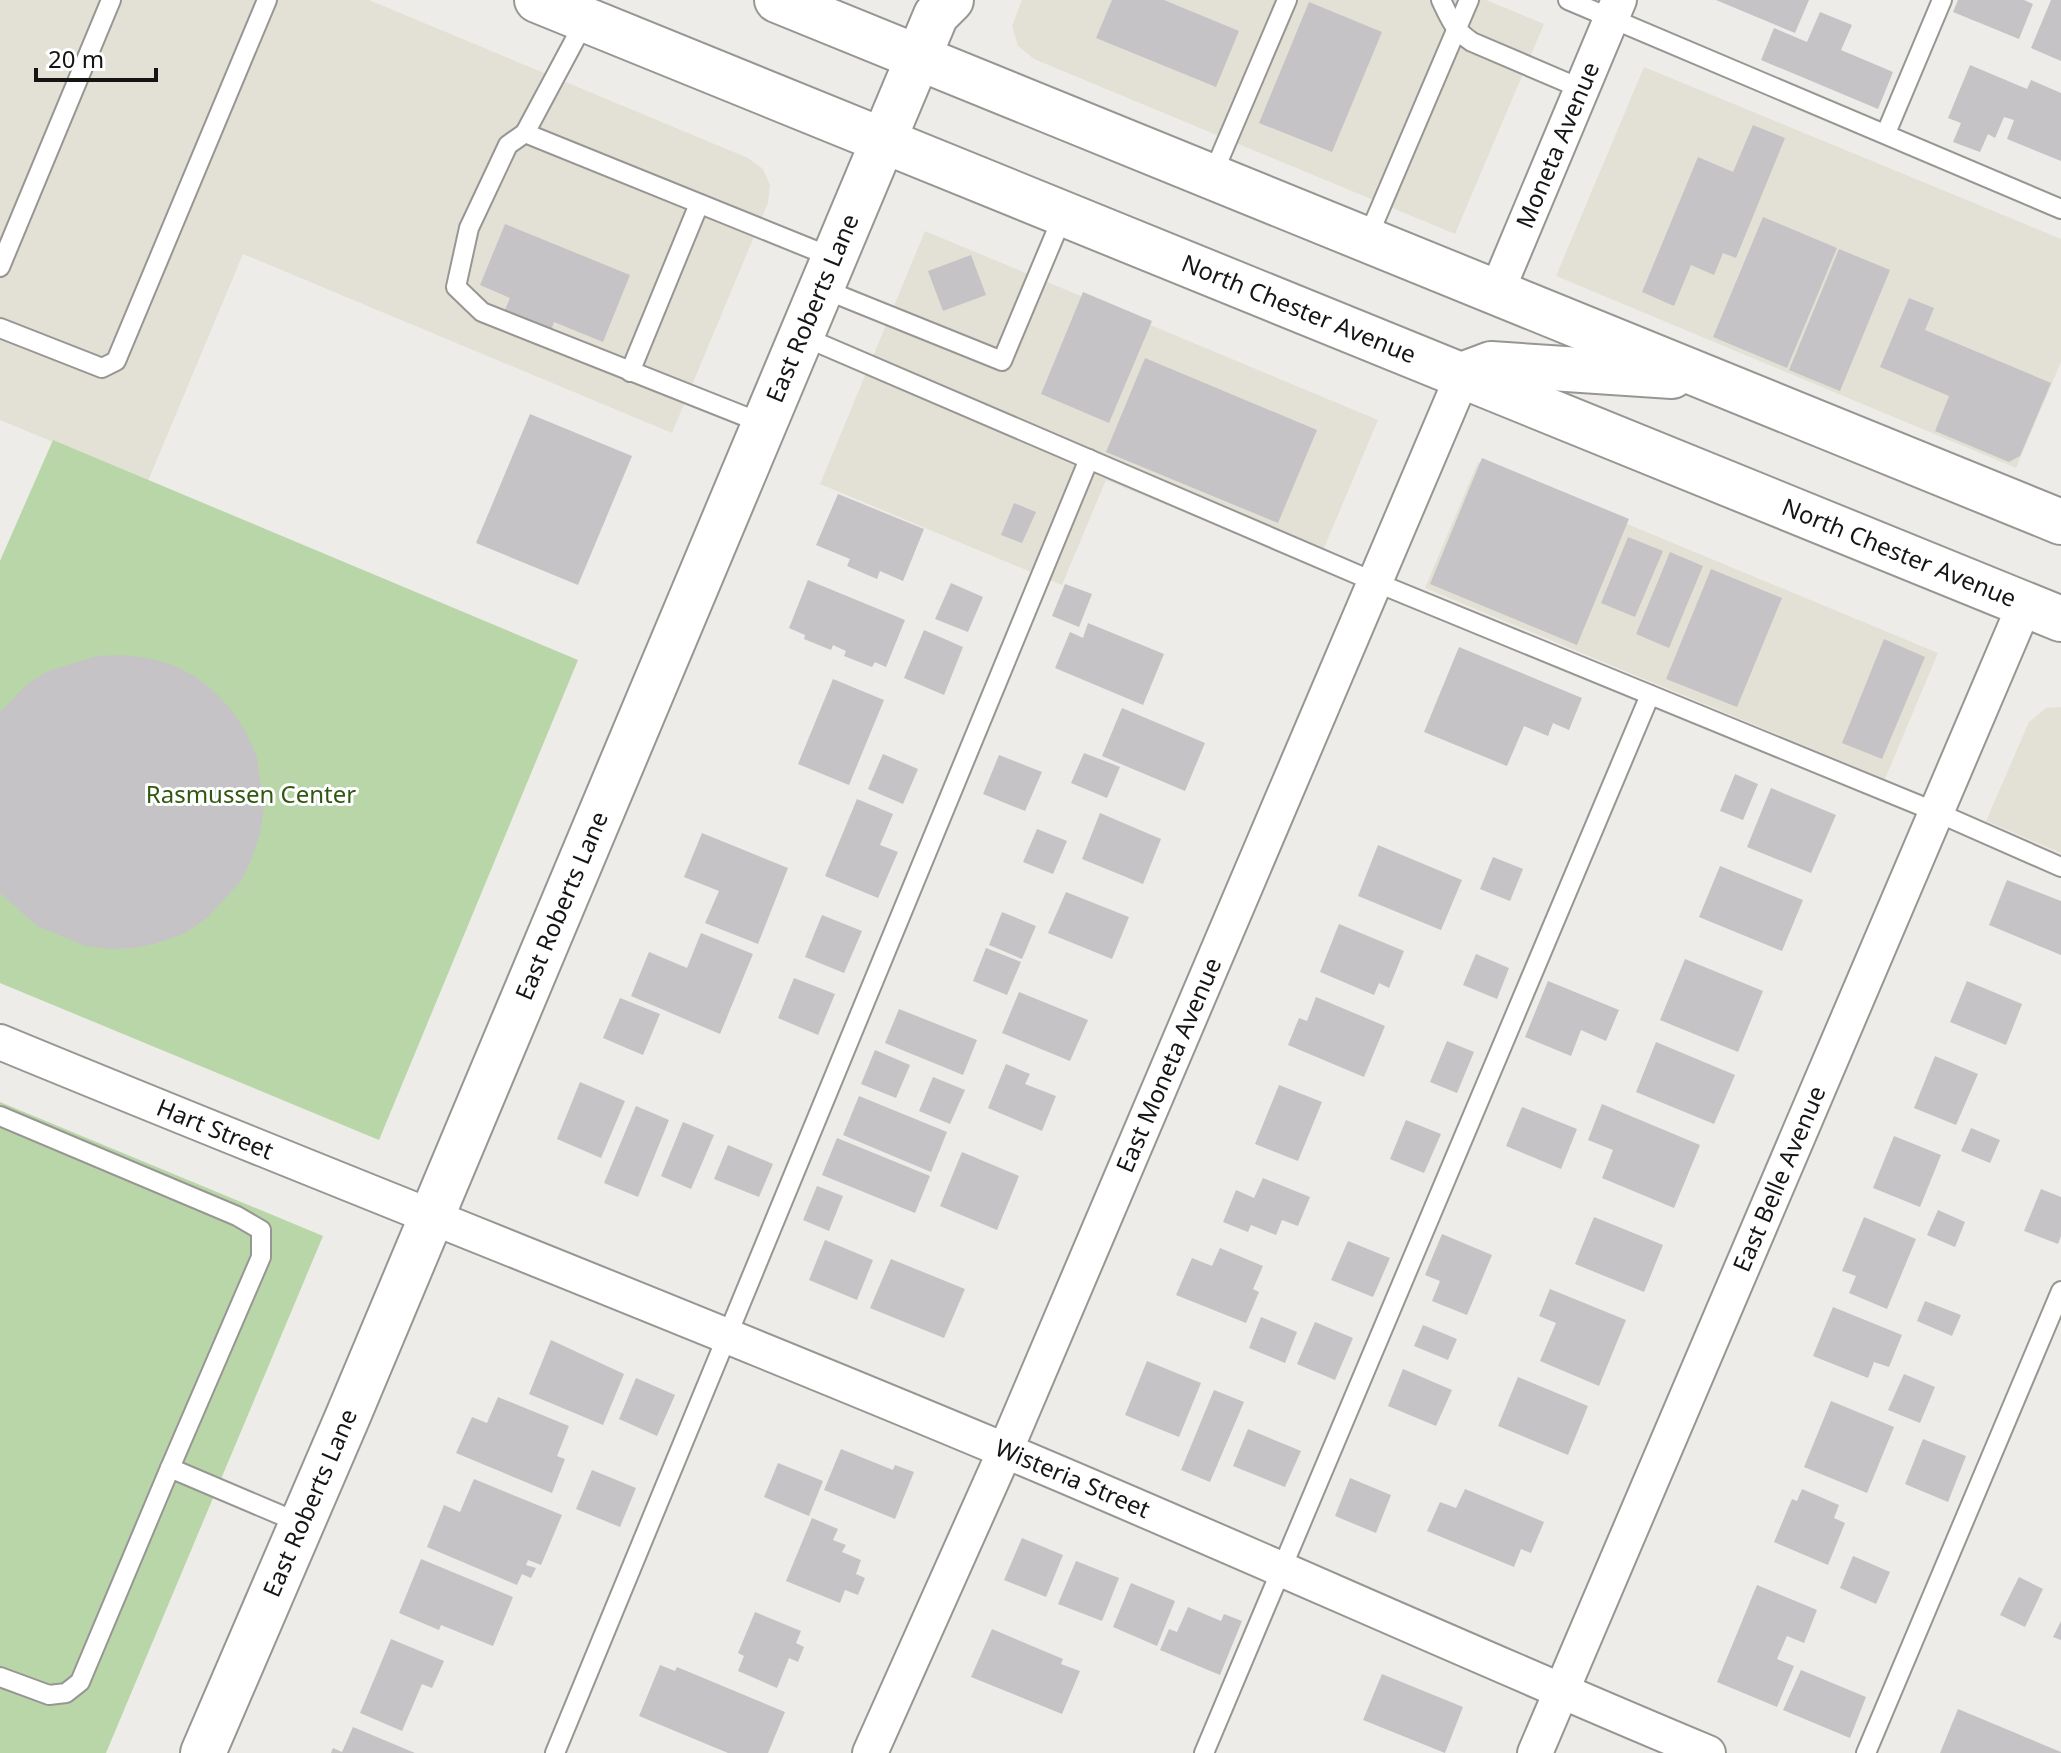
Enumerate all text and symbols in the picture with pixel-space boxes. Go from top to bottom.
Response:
scale bar [36,32,156,82]
text: 20 m [48,42,104,75]
street label: Moneta Avenue [1507,57,1606,233]
street label: East Roberts Lane [757,208,866,407]
street label: North Chester Avenue [1177,246,1421,370]
street label: North Chester Avenue [1777,489,2022,614]
park label: Rasmussen Center [146,777,356,810]
street label: East Roberts Lane [506,806,615,1005]
street label: East Moneta Avenue [1107,952,1228,1177]
street label: East Belle Avenue [1724,1080,1833,1276]
street label: Hart Street [152,1090,279,1167]
street label: East Roberts Lane [254,1403,364,1602]
street label: Wisteria Street [991,1430,1156,1525]

